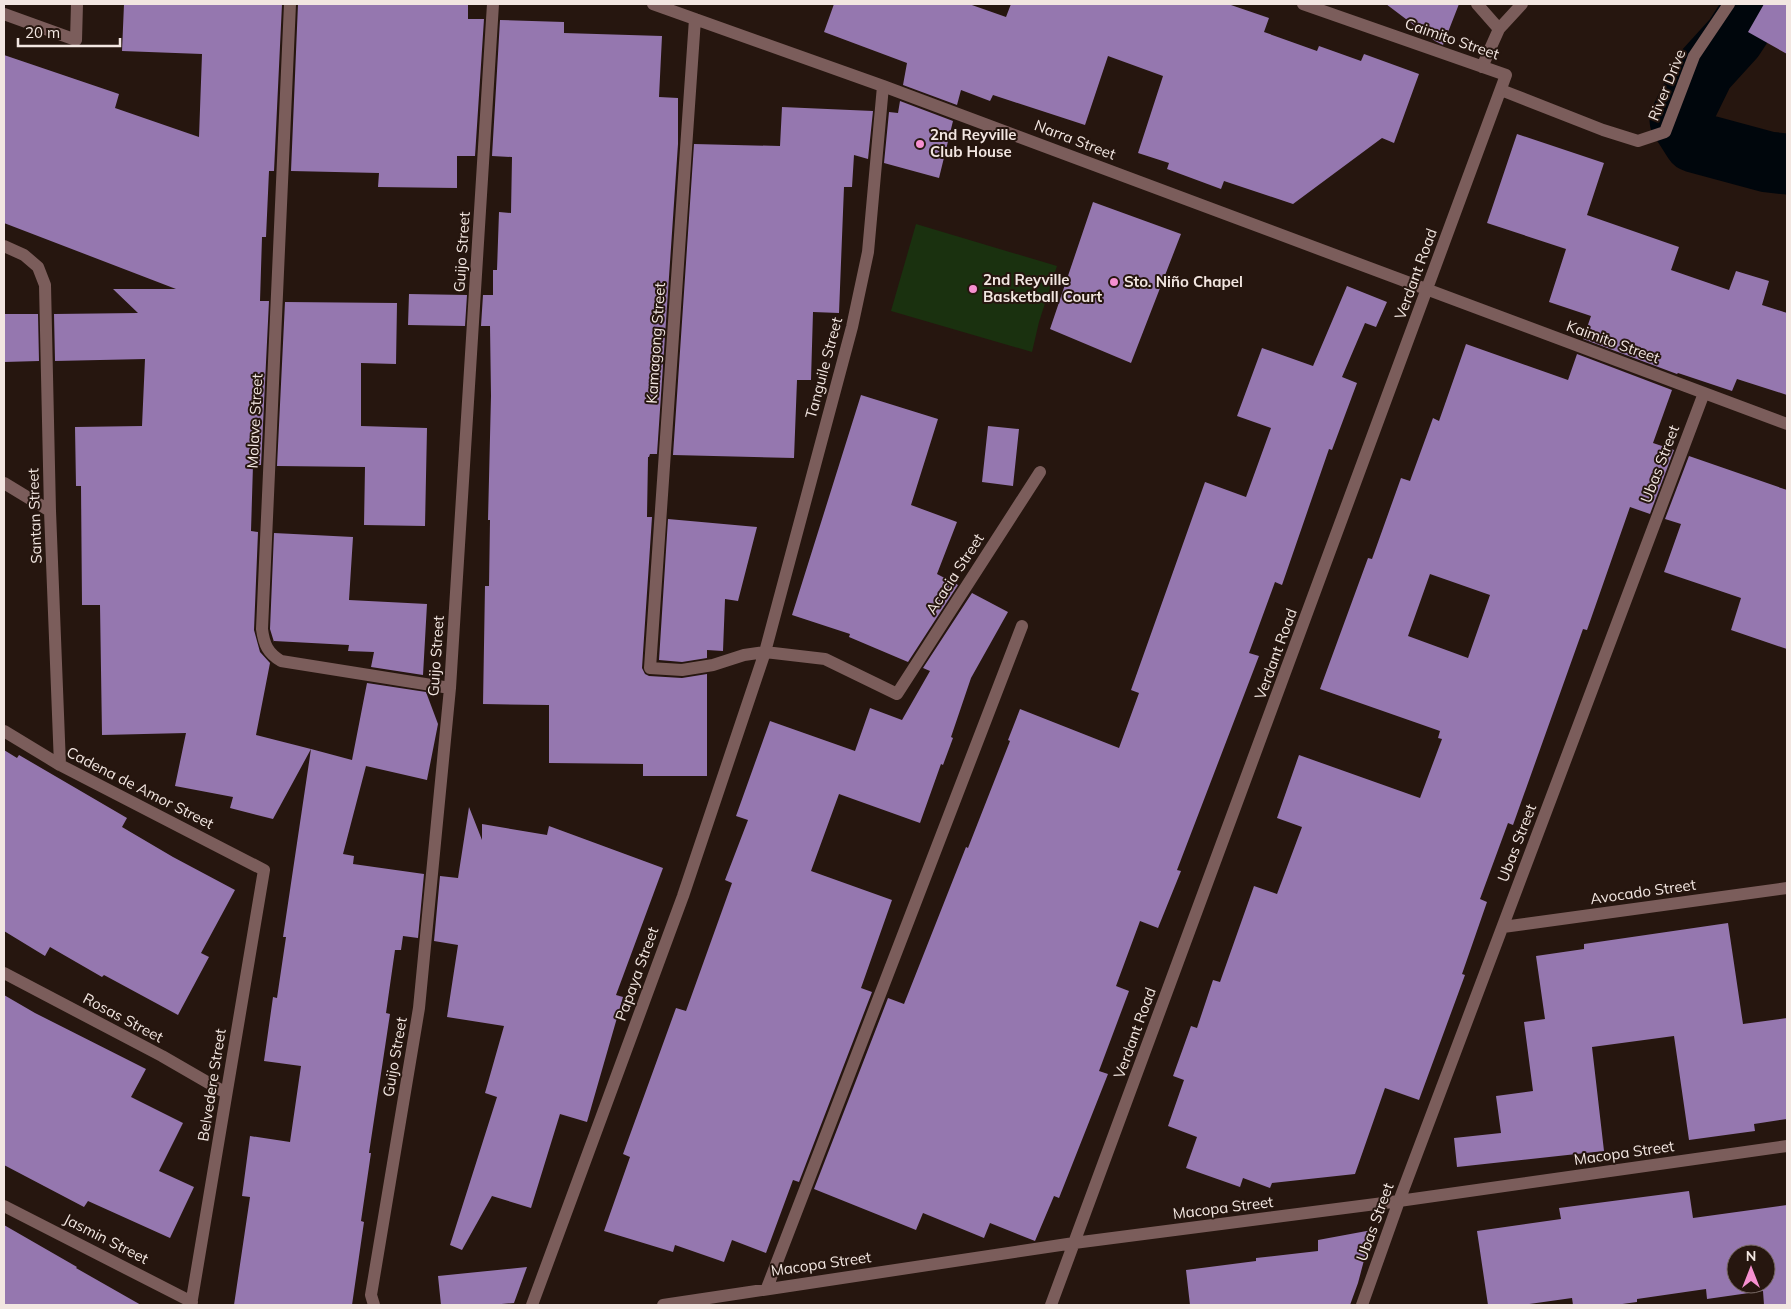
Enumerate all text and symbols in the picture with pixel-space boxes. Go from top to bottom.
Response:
street label: Caimito Street [1403,14,1502,64]
scale bar [18,15,120,47]
text: 20 m [25,23,60,42]
street label: River Drive [1644,46,1689,123]
street label: Narra Street [1032,115,1118,164]
place label: 2nd Reyville Club House [930,125,1017,161]
marker: 2nd Reyville Club House [914,138,926,150]
street label: Guijo Street [449,211,474,293]
street label: Verdant Road [1390,226,1441,322]
place label: 2nd Reyville Basketball Court [983,270,1103,306]
place label: Sto. Niño Chapel [1124,272,1243,291]
marker: Sto. Niño Chapel [1108,276,1120,288]
street label: Kamagong Street [642,282,669,404]
marker: 2nd Reyville Basketball Court [967,283,979,295]
street label: Tanguile Street [801,315,846,421]
street label: Kaimito Street [1564,316,1662,367]
street label: Molave Street [243,373,266,469]
street label: Ubas Street [1636,422,1683,505]
street label: Santan Street [23,468,46,564]
street label: Acacia Street [921,530,988,618]
street label: Verdant Road [1250,606,1301,702]
street label: Guijo Street [423,615,448,697]
street label: Cadena de Amor Street [63,742,217,833]
street label: Ubas Street [1493,801,1540,884]
street label: Avocado Street [1589,875,1697,908]
street label: Papaya Street [611,924,662,1023]
street label: Verdant Road [1109,985,1160,1081]
street label: Rosas Street [80,988,167,1047]
street label: Guijo Street [378,1016,411,1098]
street label: Belvedere Street [193,1027,230,1143]
street label: Macopa Street [1573,1136,1675,1169]
street label: Ubas Street [1352,1180,1397,1264]
street label: Macopa Street [1172,1192,1274,1223]
street label: Jasmin Street [61,1209,152,1268]
north arrow [1726,1244,1776,1294]
street label: Macopa Street [770,1247,872,1280]
text: N [1746,1247,1756,1265]

